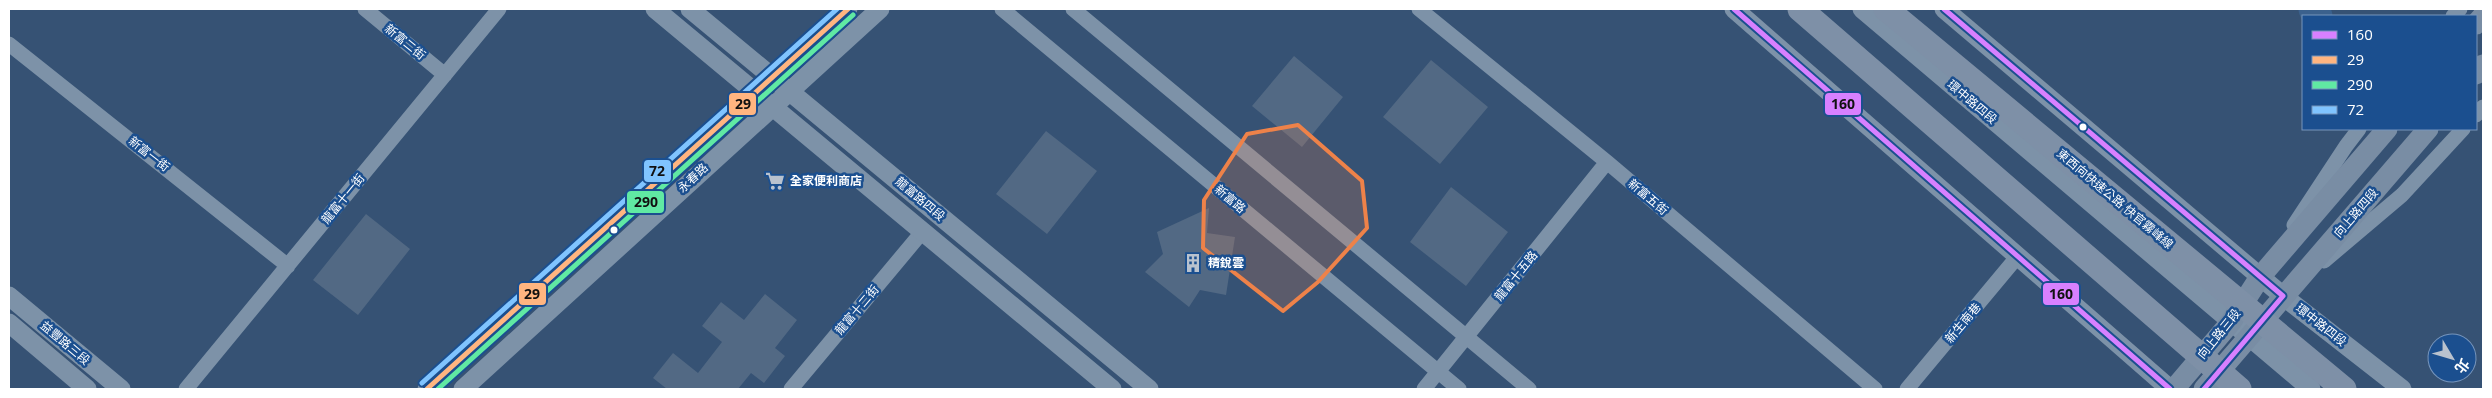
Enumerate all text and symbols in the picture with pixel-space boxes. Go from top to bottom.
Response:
legend [2302,15,2477,130]
street label: 新富二街 [381,20,429,63]
text: 160 [2347,24,2373,44]
text: 29 [2347,49,2364,69]
text: 290 [2347,74,2373,94]
street label: 環中路四段 [1944,76,2001,127]
line badge: 29 [728,92,757,116]
line badge: 160 [1824,92,1862,116]
text: 29 [735,94,751,113]
text: 160 [1831,94,1855,113]
text: 72 [2347,99,2364,119]
unlabelled marker [2078,122,2088,132]
street label: 新富一街 [125,132,173,175]
street label: 東西向快速公路 快官霧峰線 [2054,145,2177,252]
line badge: 72 [643,159,672,183]
street label: 永春路 [674,159,712,196]
text: 72 [649,161,665,180]
street label: 龍富十一街 [317,170,368,227]
supermarket icon: 全家便利商店 [764,170,786,192]
place label: 全家便利商店 [790,172,862,189]
street label: 龍富路四段 [892,173,949,224]
street label: 新富五街 [1624,175,1672,219]
street label: 新富路 [1211,181,1250,217]
street label: 向上路四段 [2330,184,2382,241]
line badge: 290 [626,190,665,214]
text: 290 [634,192,658,211]
unlabelled marker [609,225,619,235]
street label: 龍富十五路 [1490,247,1541,304]
building icon: 精銳雲 [1182,252,1204,274]
place label: 精銳雲 [1208,254,1244,271]
street label: 龍富十二街 [831,281,882,338]
line badge: 29 [518,282,547,306]
line badge: 160 [2042,282,2080,306]
text: 29 [524,284,540,303]
text: 160 [2049,284,2073,303]
street label: 新生南巷 [1941,299,1985,347]
street label: 環中路四段 [2292,299,2350,350]
street label: 向上路三段 [2193,305,2244,362]
street label: 益豐路三段 [37,317,94,368]
north arrow [2427,333,2477,383]
text: 北 [2451,355,2474,378]

